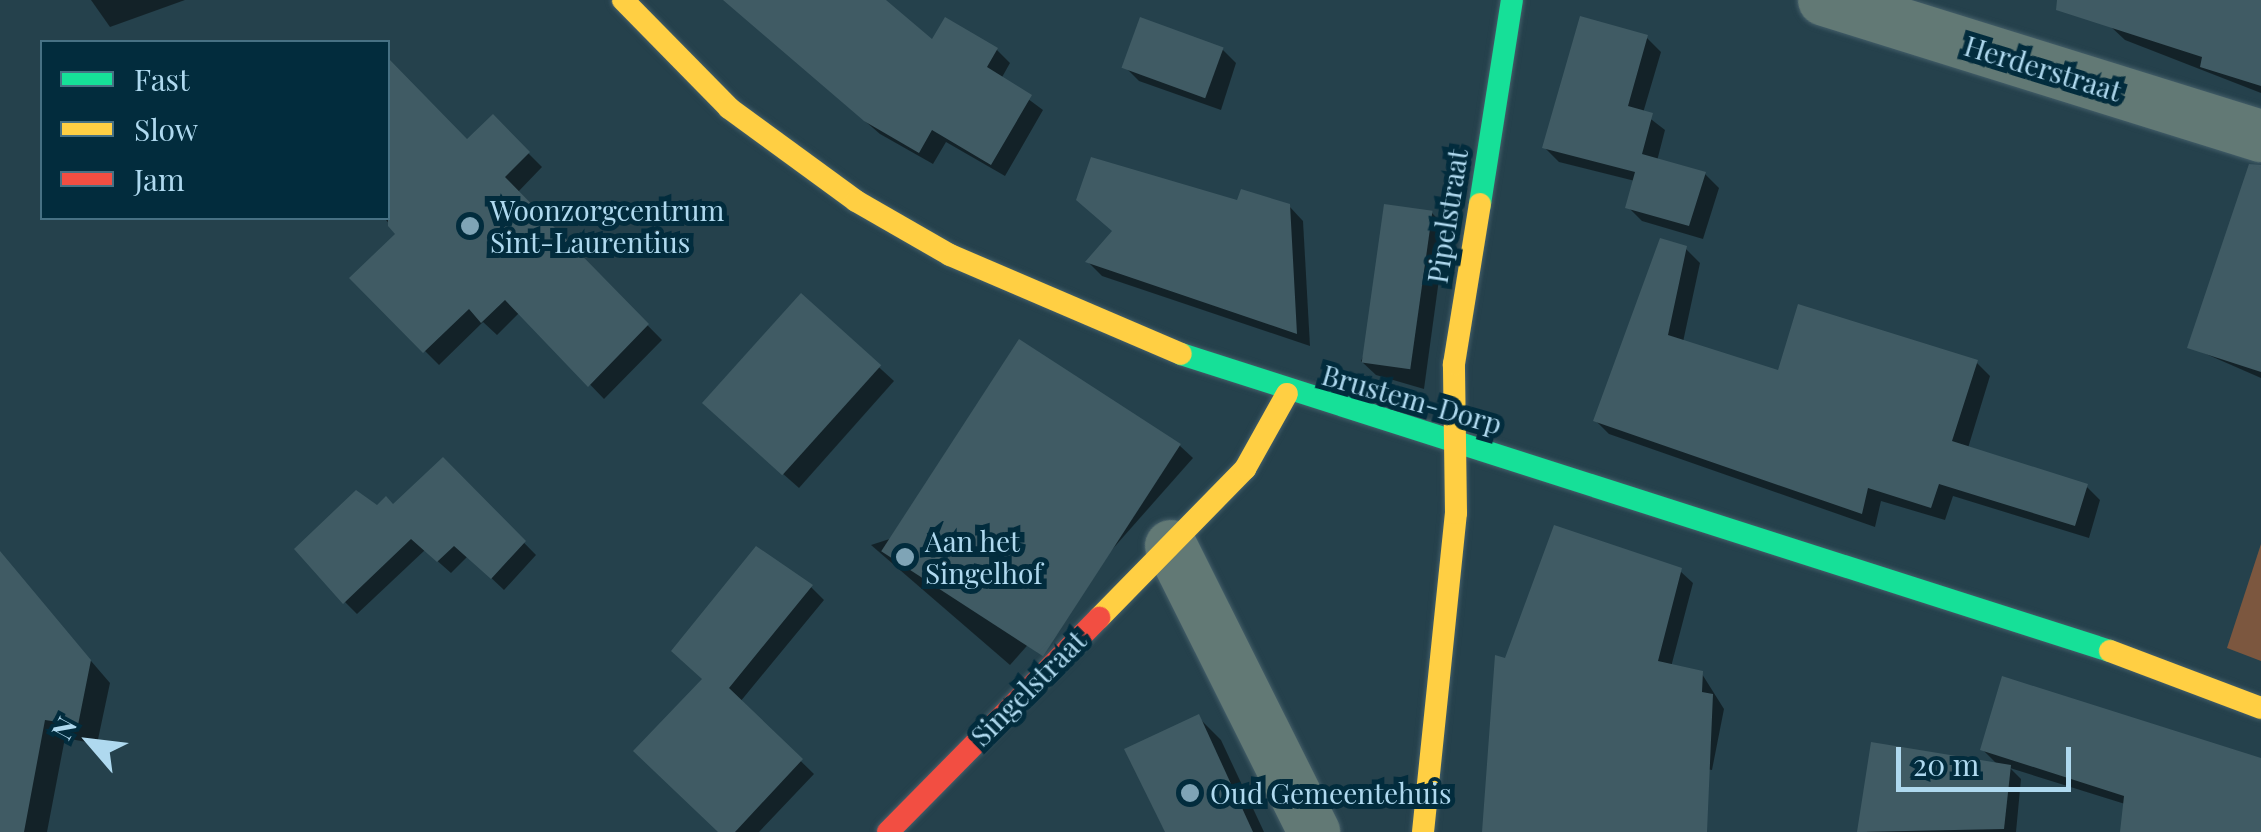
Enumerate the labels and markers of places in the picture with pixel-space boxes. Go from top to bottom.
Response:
place label: Woonzorgcentrum Sint-Laurentius [490,193,724,259]
marker: Woonzorgcentrum Sint-Laurentius [459,215,481,237]
place label: Aan het Singelhof [925,524,1043,590]
marker: Aan het Singelhof [894,546,916,568]
place label: Oud Gemeentehuis [1210,776,1452,810]
marker: Oud Gemeentehuis [1179,782,1201,804]

